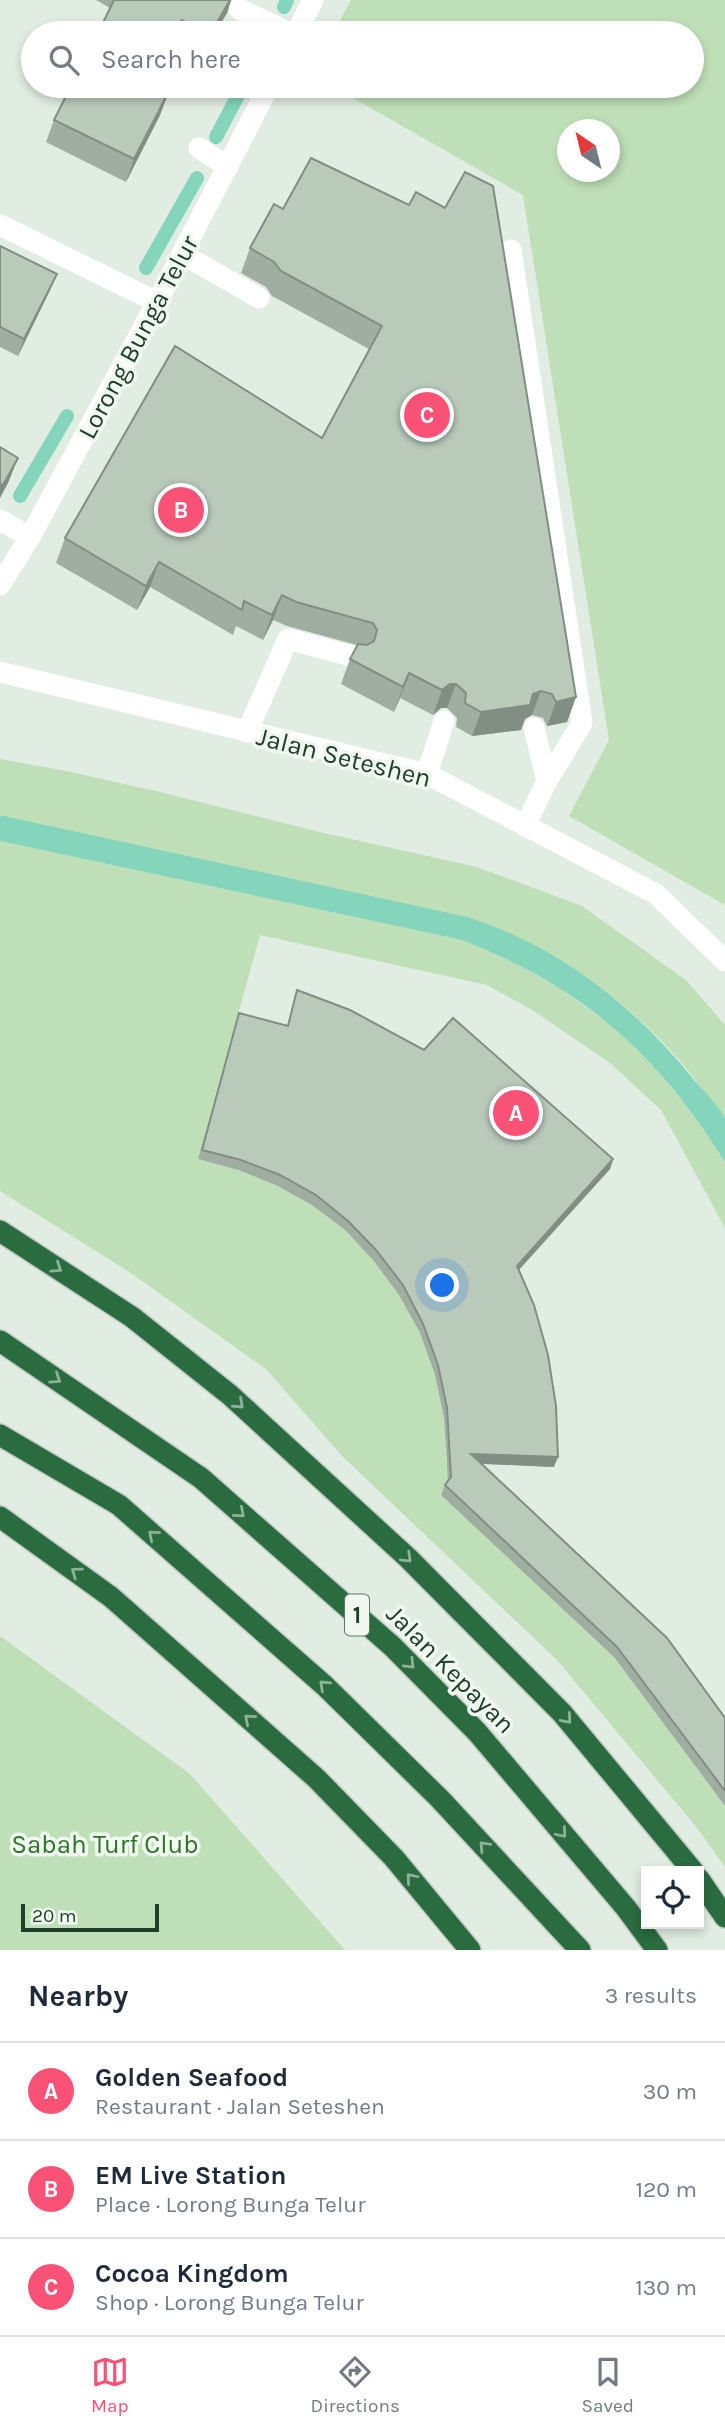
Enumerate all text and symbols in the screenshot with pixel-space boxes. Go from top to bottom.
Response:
search box [21,21,704,98]
icon: search [45,41,83,79]
text: Search here [101,44,241,75]
north arrow [557,119,620,182]
street label: Lorong Bunga Telur [72,230,205,444]
pin: C [404,389,450,441]
pin: B [158,484,204,536]
street label: Jalan Seteshen [253,721,434,794]
pin: A [493,1087,539,1139]
one-way arrow [50,1259,63,1272]
your location [425,1268,459,1302]
one-way arrow [48,1371,61,1383]
one-way arrow [231,1395,244,1408]
one-way arrow [232,1505,245,1517]
one-way arrow [148,1531,161,1543]
one-way arrow [399,1549,412,1562]
one-way arrow [71,1568,84,1580]
road number: 1 [345,1595,369,1636]
street label: Jalan Kepayan [380,1599,521,1740]
one-way arrow [402,1656,415,1669]
one-way arrow [319,1681,332,1693]
one-way arrow [559,1711,571,1724]
one-way arrow [244,1715,257,1727]
one-way arrow [554,1825,566,1838]
park label: Sabah Turf Club [11,1829,199,1860]
one-way arrow [480,1841,492,1854]
map controls [641,1866,704,1929]
button: locate [641,1866,704,1929]
one-way arrow [407,1874,419,1887]
scale bar [21,1901,159,1933]
text: 20 m [32,1905,77,1927]
text: Nearby [28,1978,128,2014]
text: 3 results [605,1982,697,2009]
text: Golden Seafood [95,2062,288,2093]
text: A [44,2078,58,2105]
text: 30 m [643,2078,697,2105]
text: Restaurant · Jalan Seteshen [95,2093,385,2120]
text: EM Live Station [95,2160,287,2191]
text: B [44,2176,58,2203]
text: 120 m [635,2176,697,2203]
text: Place · Lorong Bunga Telur [95,2191,366,2218]
text: Cocoa Kingdom [95,2258,289,2289]
text: C [44,2274,58,2301]
text: 130 m [635,2274,697,2301]
text: Shop · Lorong Bunga Telur [95,2289,364,2316]
tab: Map [91,2353,129,2417]
tab: Directions [311,2353,400,2417]
tab: Saved [582,2353,634,2417]

